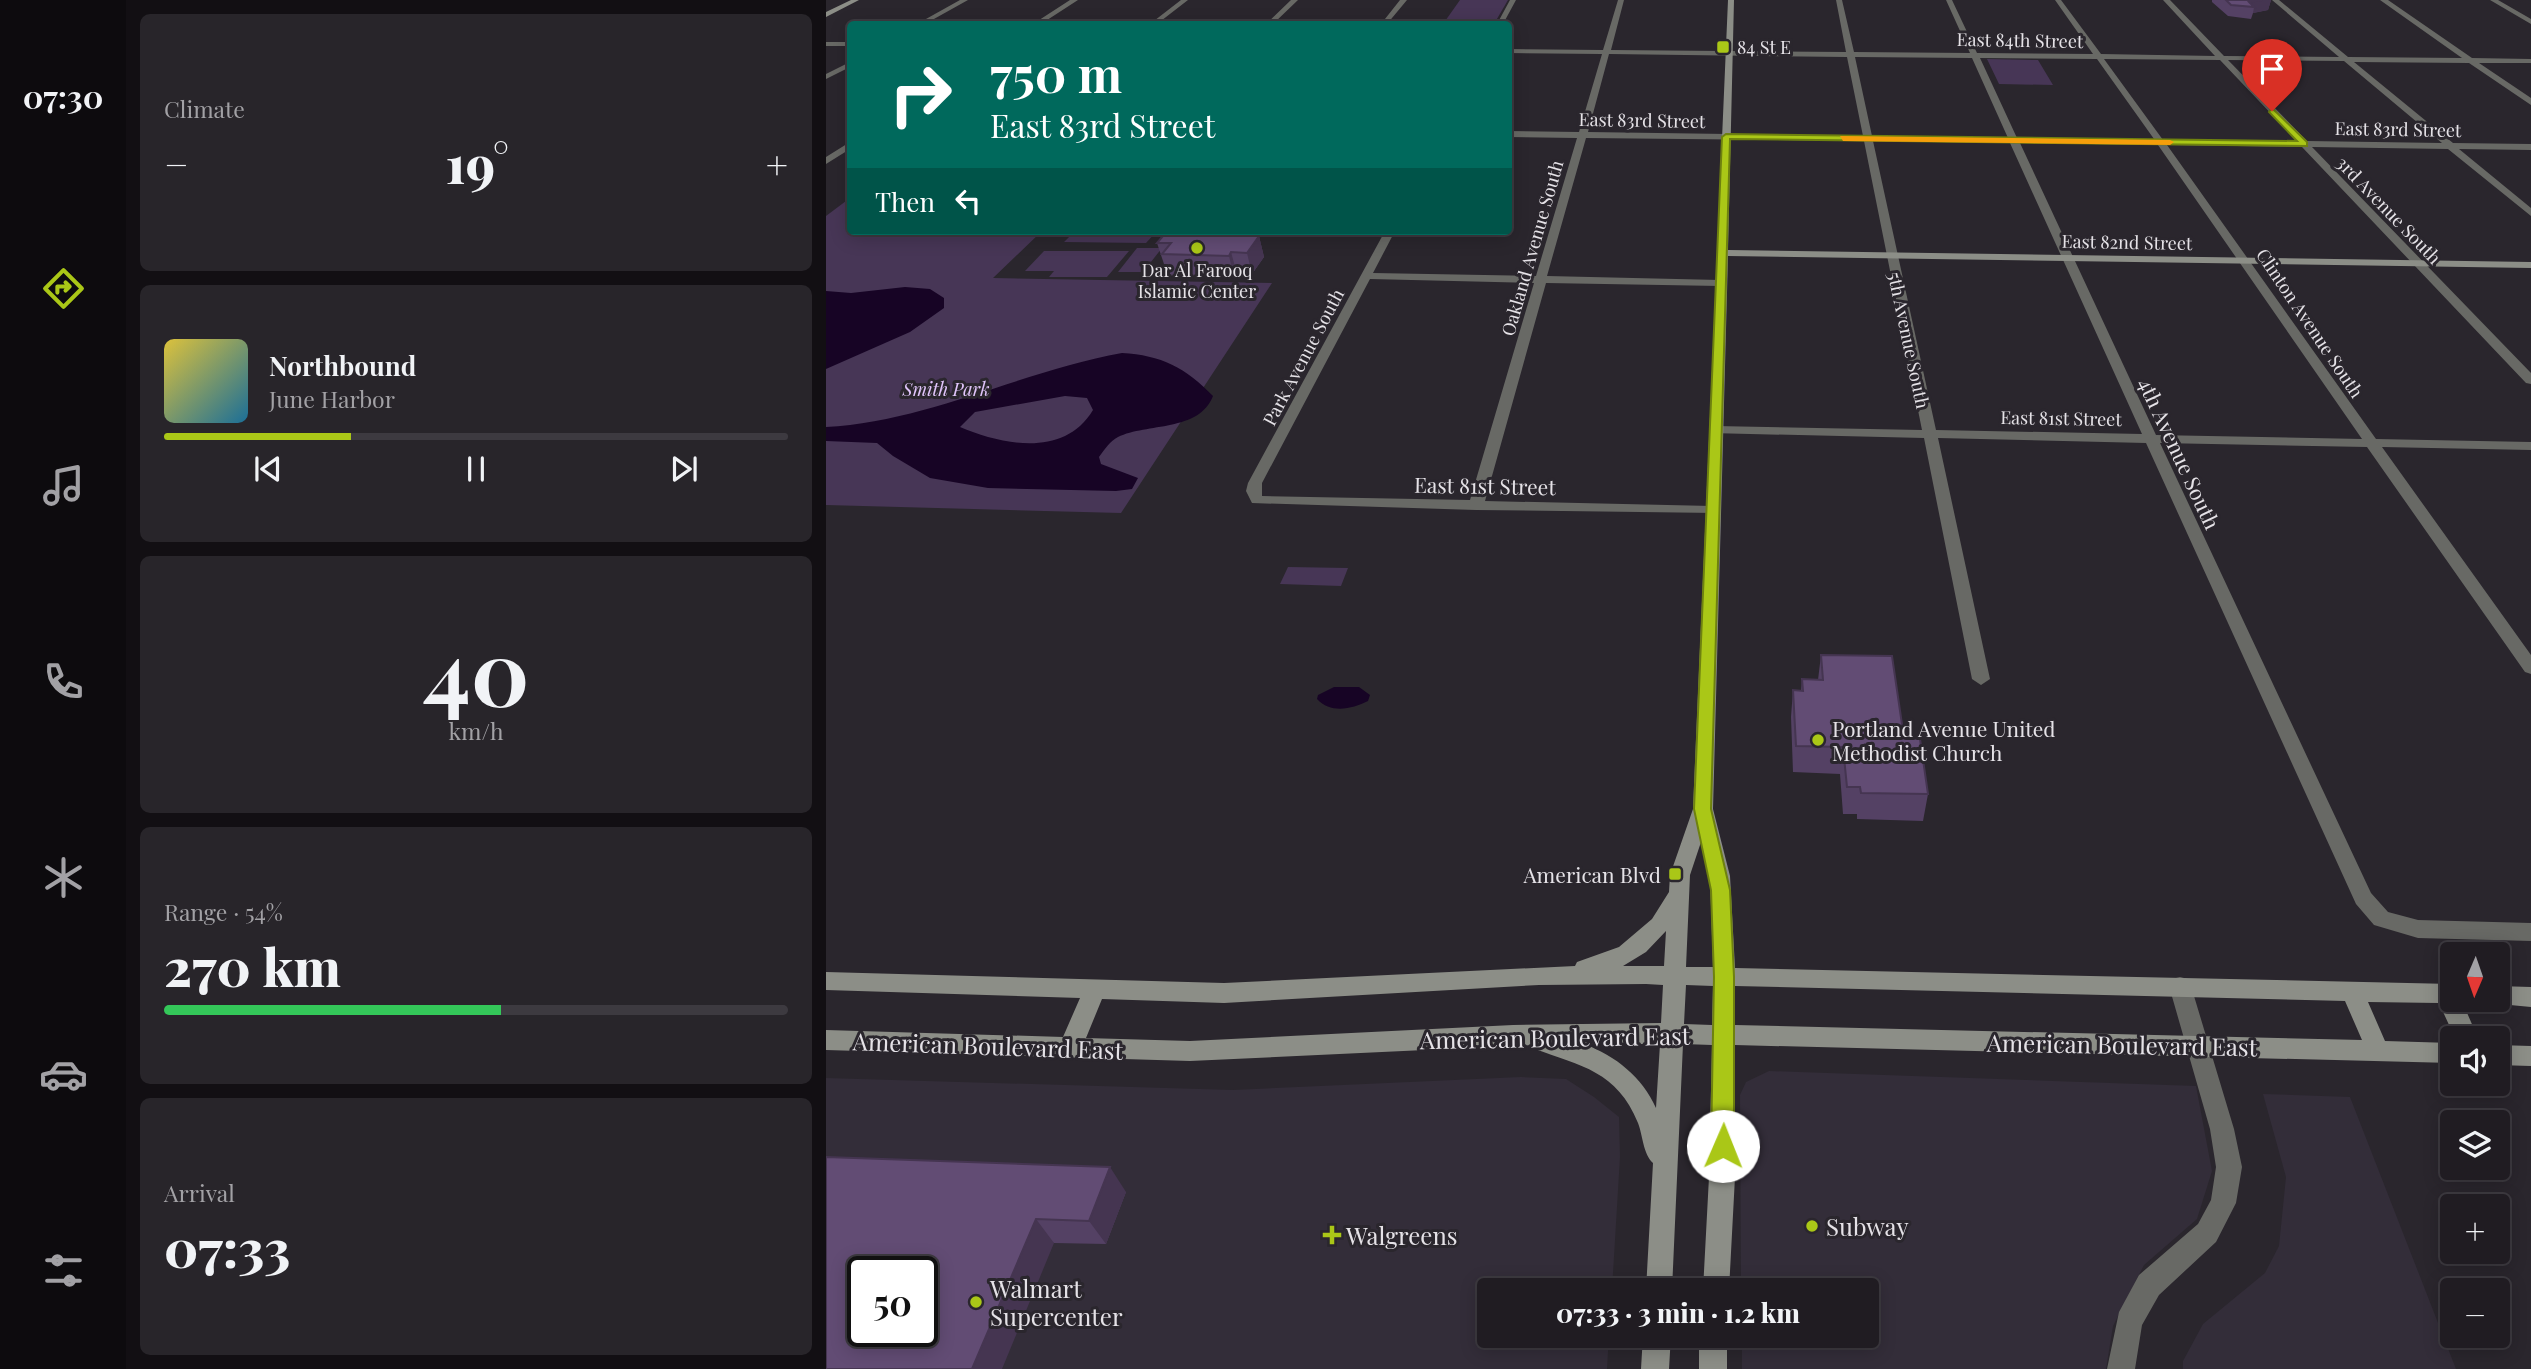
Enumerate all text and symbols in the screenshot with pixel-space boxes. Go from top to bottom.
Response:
street label: East 84th Street [1957,27,2084,53]
place label: 84 St E [1737,35,1791,59]
marker: 84 St E [1715,39,1731,55]
pin [2242,39,2302,111]
text: 750 m [990,40,1122,105]
icon: right [875,49,966,140]
icon: arrive [2253,50,2291,88]
text: 07:30 [23,74,103,117]
text: Climate [164,93,245,124]
text: East 83rd Street [990,103,1215,146]
street label: East 83rd Street [1578,107,1706,133]
street label: East 83rd Street [2334,116,2462,142]
text: 19° [446,128,509,197]
text: − [164,138,189,189]
text: + [766,138,788,189]
street label: 3rd Avenue South [2331,151,2447,269]
street label: Oakland Avenue South [1495,157,1569,339]
icon: left [949,182,987,220]
text: Then [875,184,935,219]
street label: East 82nd Street [2062,229,2193,255]
marker: Dar Al Farooq Islamic Center [1189,240,1205,256]
street label: Clinton Avenue South [2251,244,2369,403]
place label: Dar Al Farooq Islamic Center [1138,258,1256,303]
icon: directions [39,264,88,313]
street label: 5th Avenue South [1883,269,1935,411]
street label: Park Avenue South [1257,284,1349,429]
text: Northbound [269,348,416,383]
street label: 4th Avenue South [2133,373,2228,534]
park label: Smith Park [902,377,990,401]
text: June Harbor [269,383,395,414]
street label: East 81st Street [2000,405,2123,431]
icon: previous [249,450,287,488]
icon: pause [457,450,495,488]
icon: next [665,450,703,488]
icon: music [39,461,88,510]
street label: East 81st Street [1414,470,1557,500]
text: 40 [423,609,529,730]
icon: phone [39,657,88,706]
place label: Portland Avenue United Methodist Church [1832,714,2056,766]
text: km/h [448,715,504,746]
marker: Portland Avenue United Methodist Church [1810,732,1826,748]
icon: climate [39,853,88,902]
place label: American Blvd [1522,860,1661,888]
marker: American Blvd [1667,866,1683,882]
text: Range · 54% [164,896,283,927]
text: 270 km [164,931,341,1000]
north arrow [2440,942,2510,1012]
map controls [2440,942,2510,1348]
street label: American Boulevard East [1419,1019,1691,1055]
street label: American Boulevard East [851,1024,1124,1066]
street label: American Boulevard East [1986,1026,2258,1062]
button: sound [2440,1026,2510,1096]
icon: car [39,1050,88,1099]
position arrow [1686,1109,1760,1183]
button: layers [2440,1110,2510,1180]
text: Arrival [164,1177,235,1208]
button: + [2440,1194,2510,1264]
place label: Subway [1826,1210,1909,1242]
text: 07:33 [164,1212,290,1281]
marker: Subway [1804,1218,1820,1234]
place label: Walgreens [1345,1219,1458,1251]
marker: Walgreens [1324,1227,1340,1243]
icon: filters [39,1246,88,1295]
speed limit sign: 50 [847,1256,938,1347]
place label: Walmart Supercenter [989,1272,1123,1332]
button: − [2440,1278,2510,1348]
marker: Walmart Supercenter [968,1294,984,1310]
text: 07:33 · 3 min · 1.2 km [1556,1295,1800,1330]

